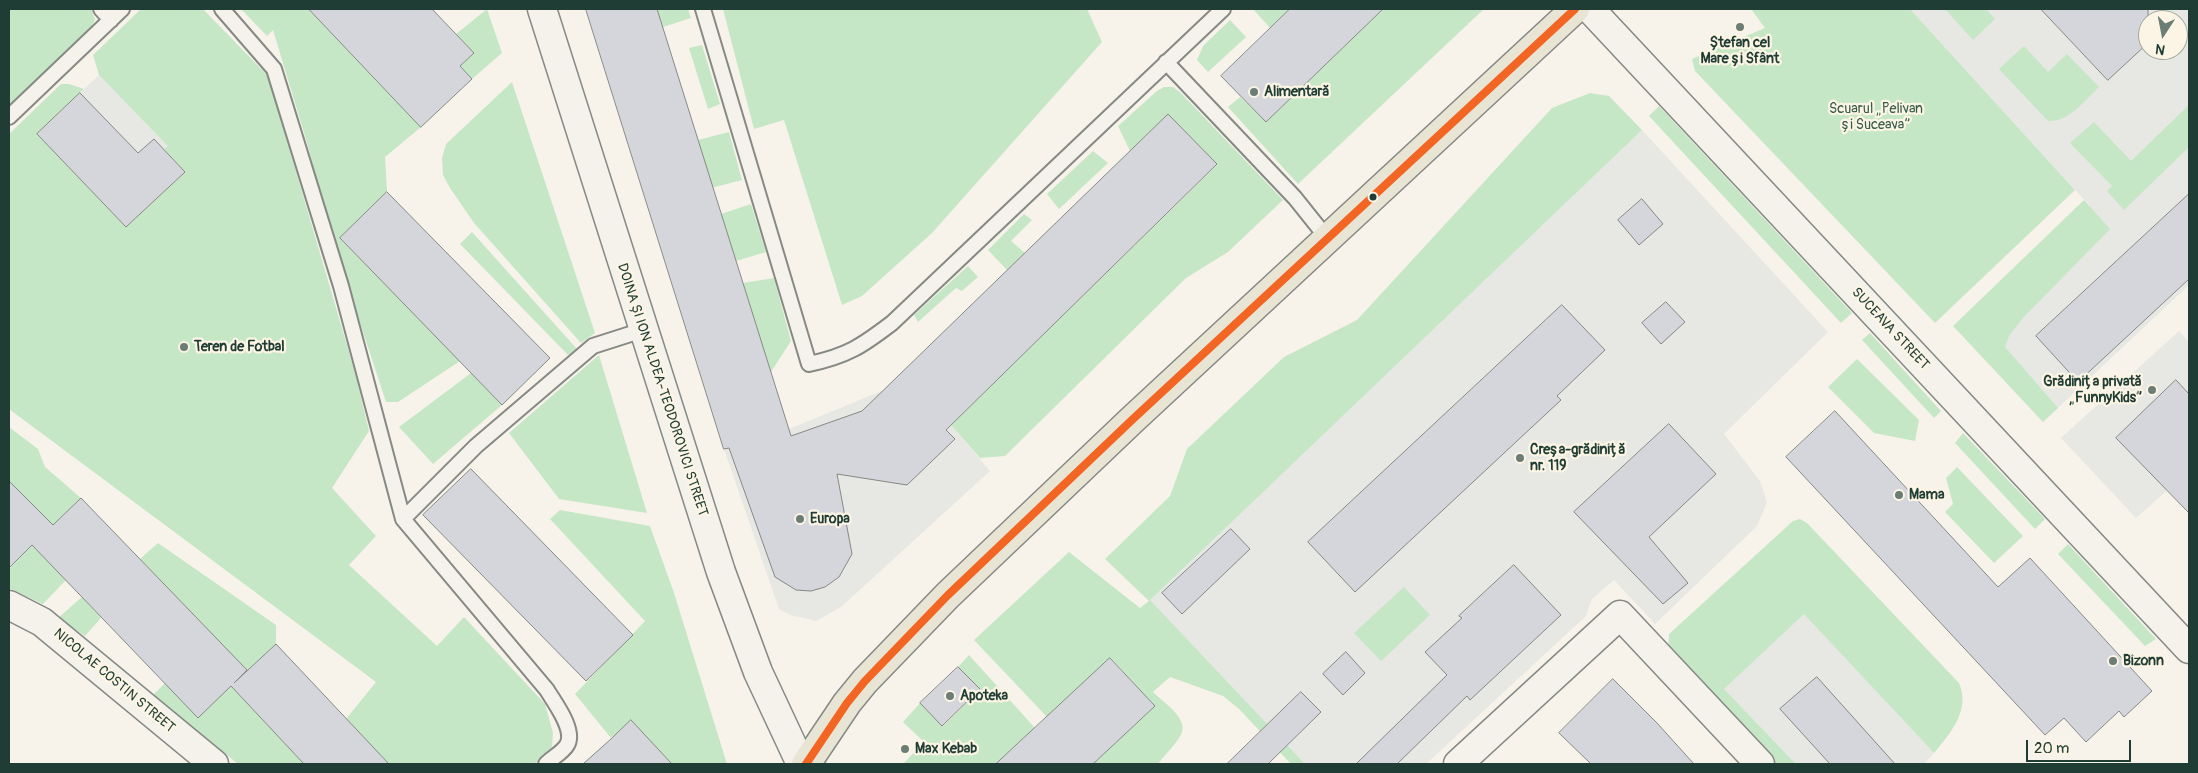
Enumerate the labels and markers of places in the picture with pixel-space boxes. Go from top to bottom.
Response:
marker: Ștefan cel Mare și Sfânt [1734,21,1746,33]
place label: Ștefan cel Mare și Sfânt [1701,35,1779,68]
place label: Alimentară [1264,84,1330,100]
marker: Alimentară [1248,86,1260,98]
unlabelled marker [1368,192,1378,202]
place label: Teren de Fotbal [194,339,285,355]
marker: Teren de Fotbal [178,341,190,353]
place label: Grădinița privată „FunnyKids” [2043,374,2142,407]
marker: Grădinița privată „FunnyKids” [2146,384,2158,396]
place label: Creșa-grădiniță nr. 119 [1530,442,1626,474]
marker: Creșa-grădiniță nr. 119 [1514,452,1526,464]
place label: Mama [1909,487,1945,503]
marker: Mama [1893,489,1905,501]
place label: Europa [810,511,850,527]
marker: Europa [794,513,806,525]
place label: Bizonn [2123,653,2164,669]
marker: Bizonn [2107,655,2119,667]
place label: Apoteka [960,688,1008,704]
marker: Apoteka [944,690,956,702]
place label: Max Kebab [915,741,977,757]
marker: Max Kebab [899,743,911,755]

